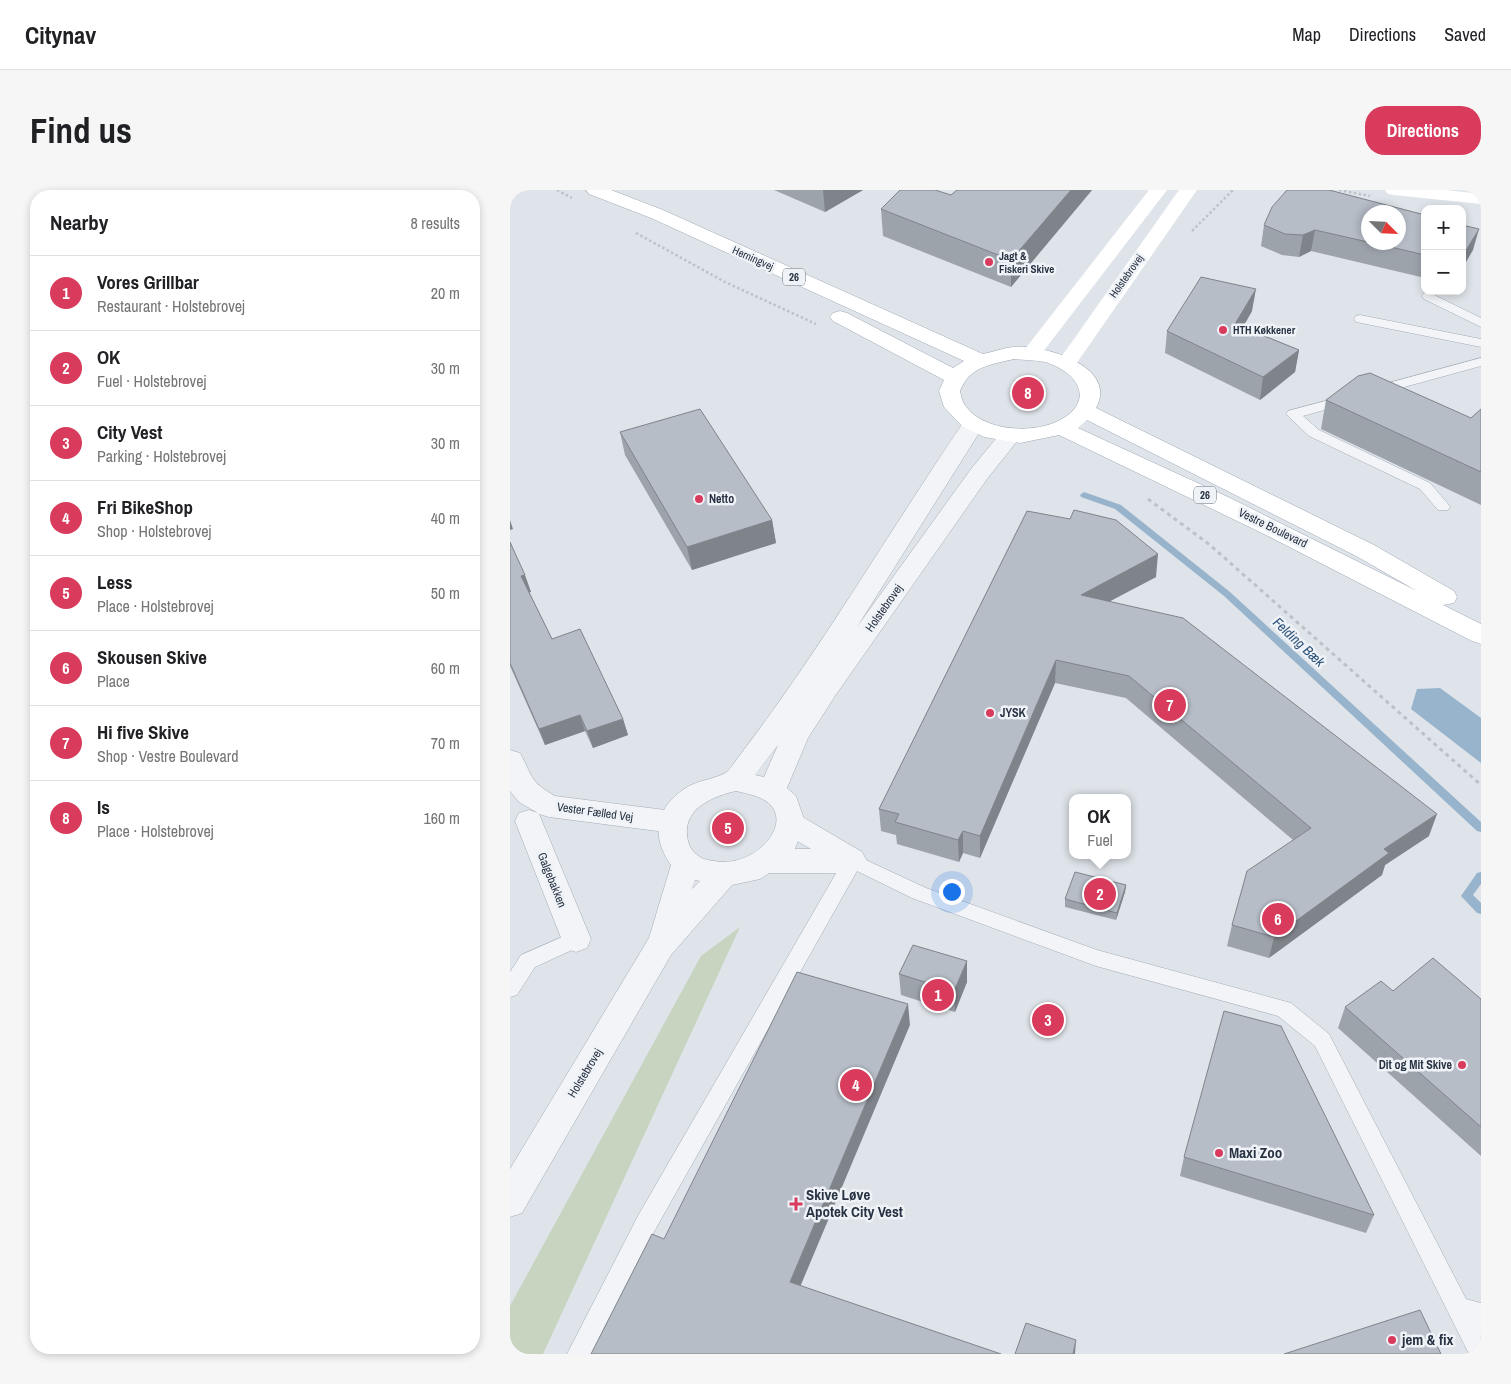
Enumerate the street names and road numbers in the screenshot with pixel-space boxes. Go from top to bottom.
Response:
street label: Herningvej [730,243,776,273]
street label: Holstebrovej [1106,251,1146,301]
road number: 26 [783,268,805,285]
road number: 26 [1194,486,1216,504]
street label: Vestre Boulevard [1236,504,1310,552]
street label: Holstebrovej [862,581,906,635]
street label: Vester Fælled Vej [556,799,634,825]
street label: Galgebakken [534,850,570,910]
street label: Holstebrovej [564,1045,606,1101]

